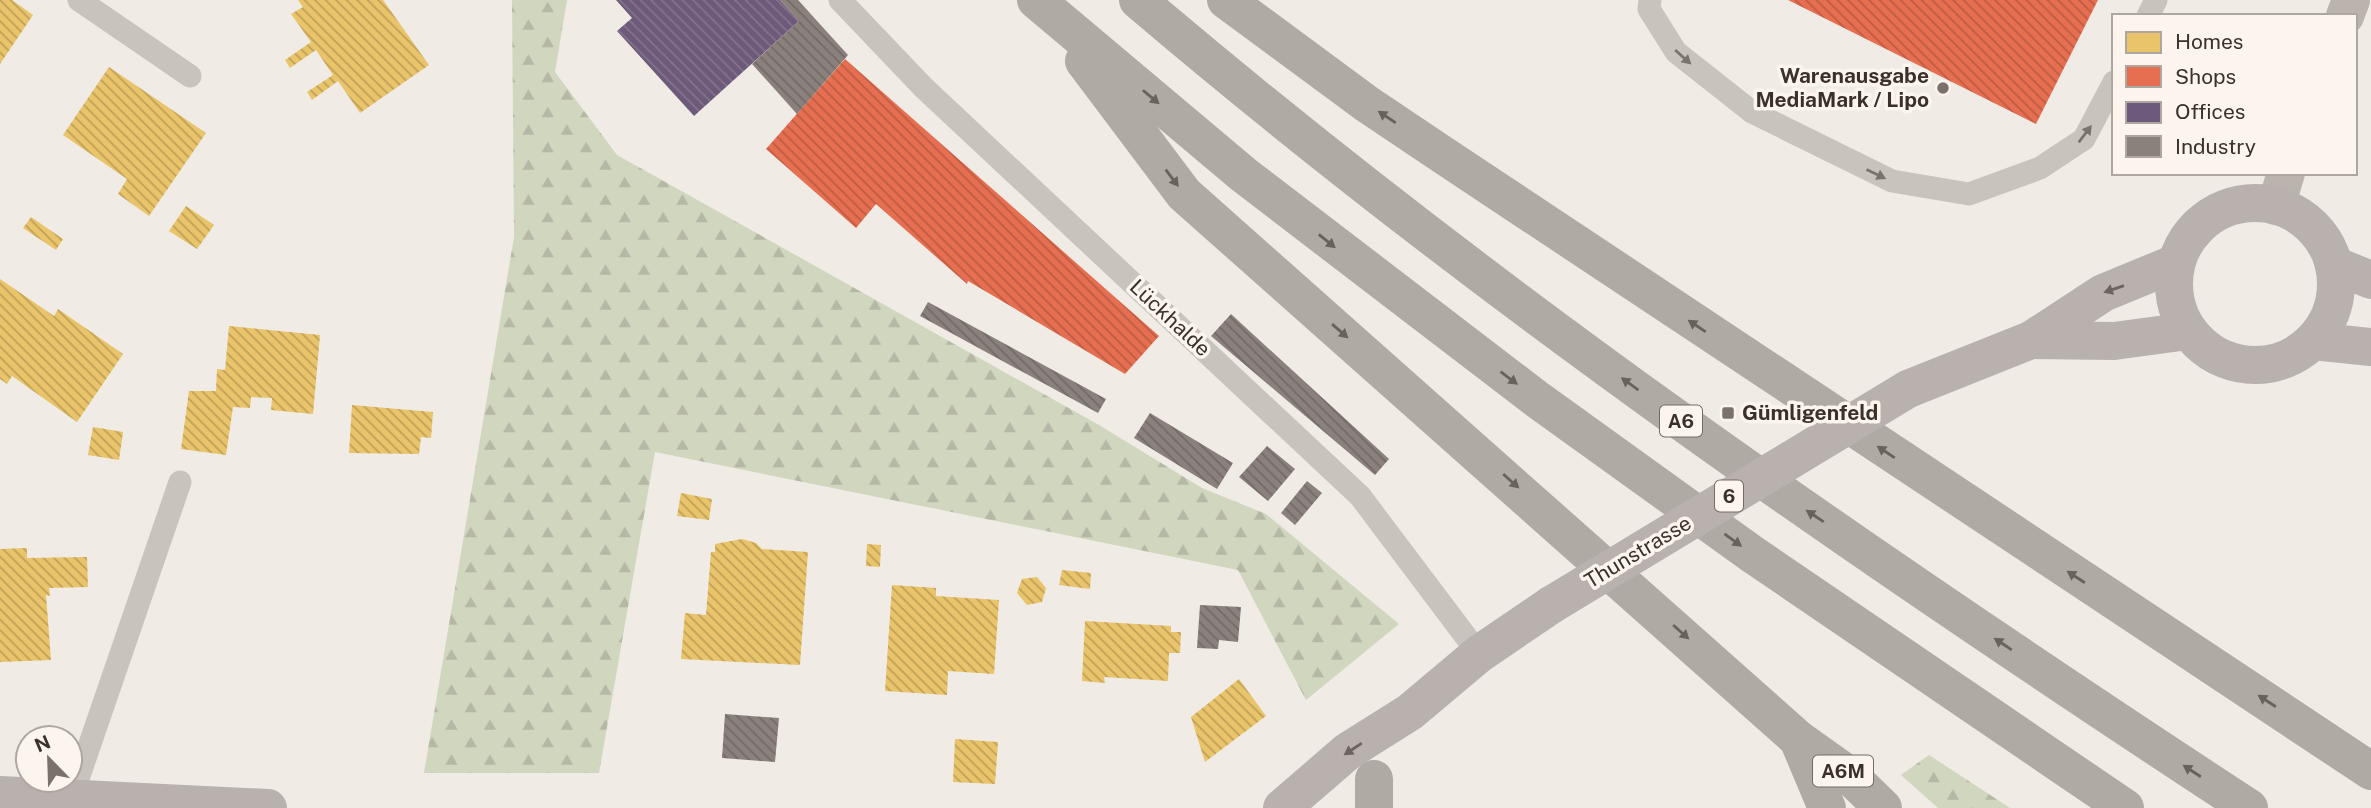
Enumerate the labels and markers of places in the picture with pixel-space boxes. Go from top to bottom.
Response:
place label: Warenausgabe MediaMark / Lipo [1756,63,1929,112]
marker: Warenausgabe MediaMark / Lipo [1935,80,1951,96]
place label: Gümligenfeld [1742,400,1878,425]
marker: Gümligenfeld [1720,405,1736,421]

